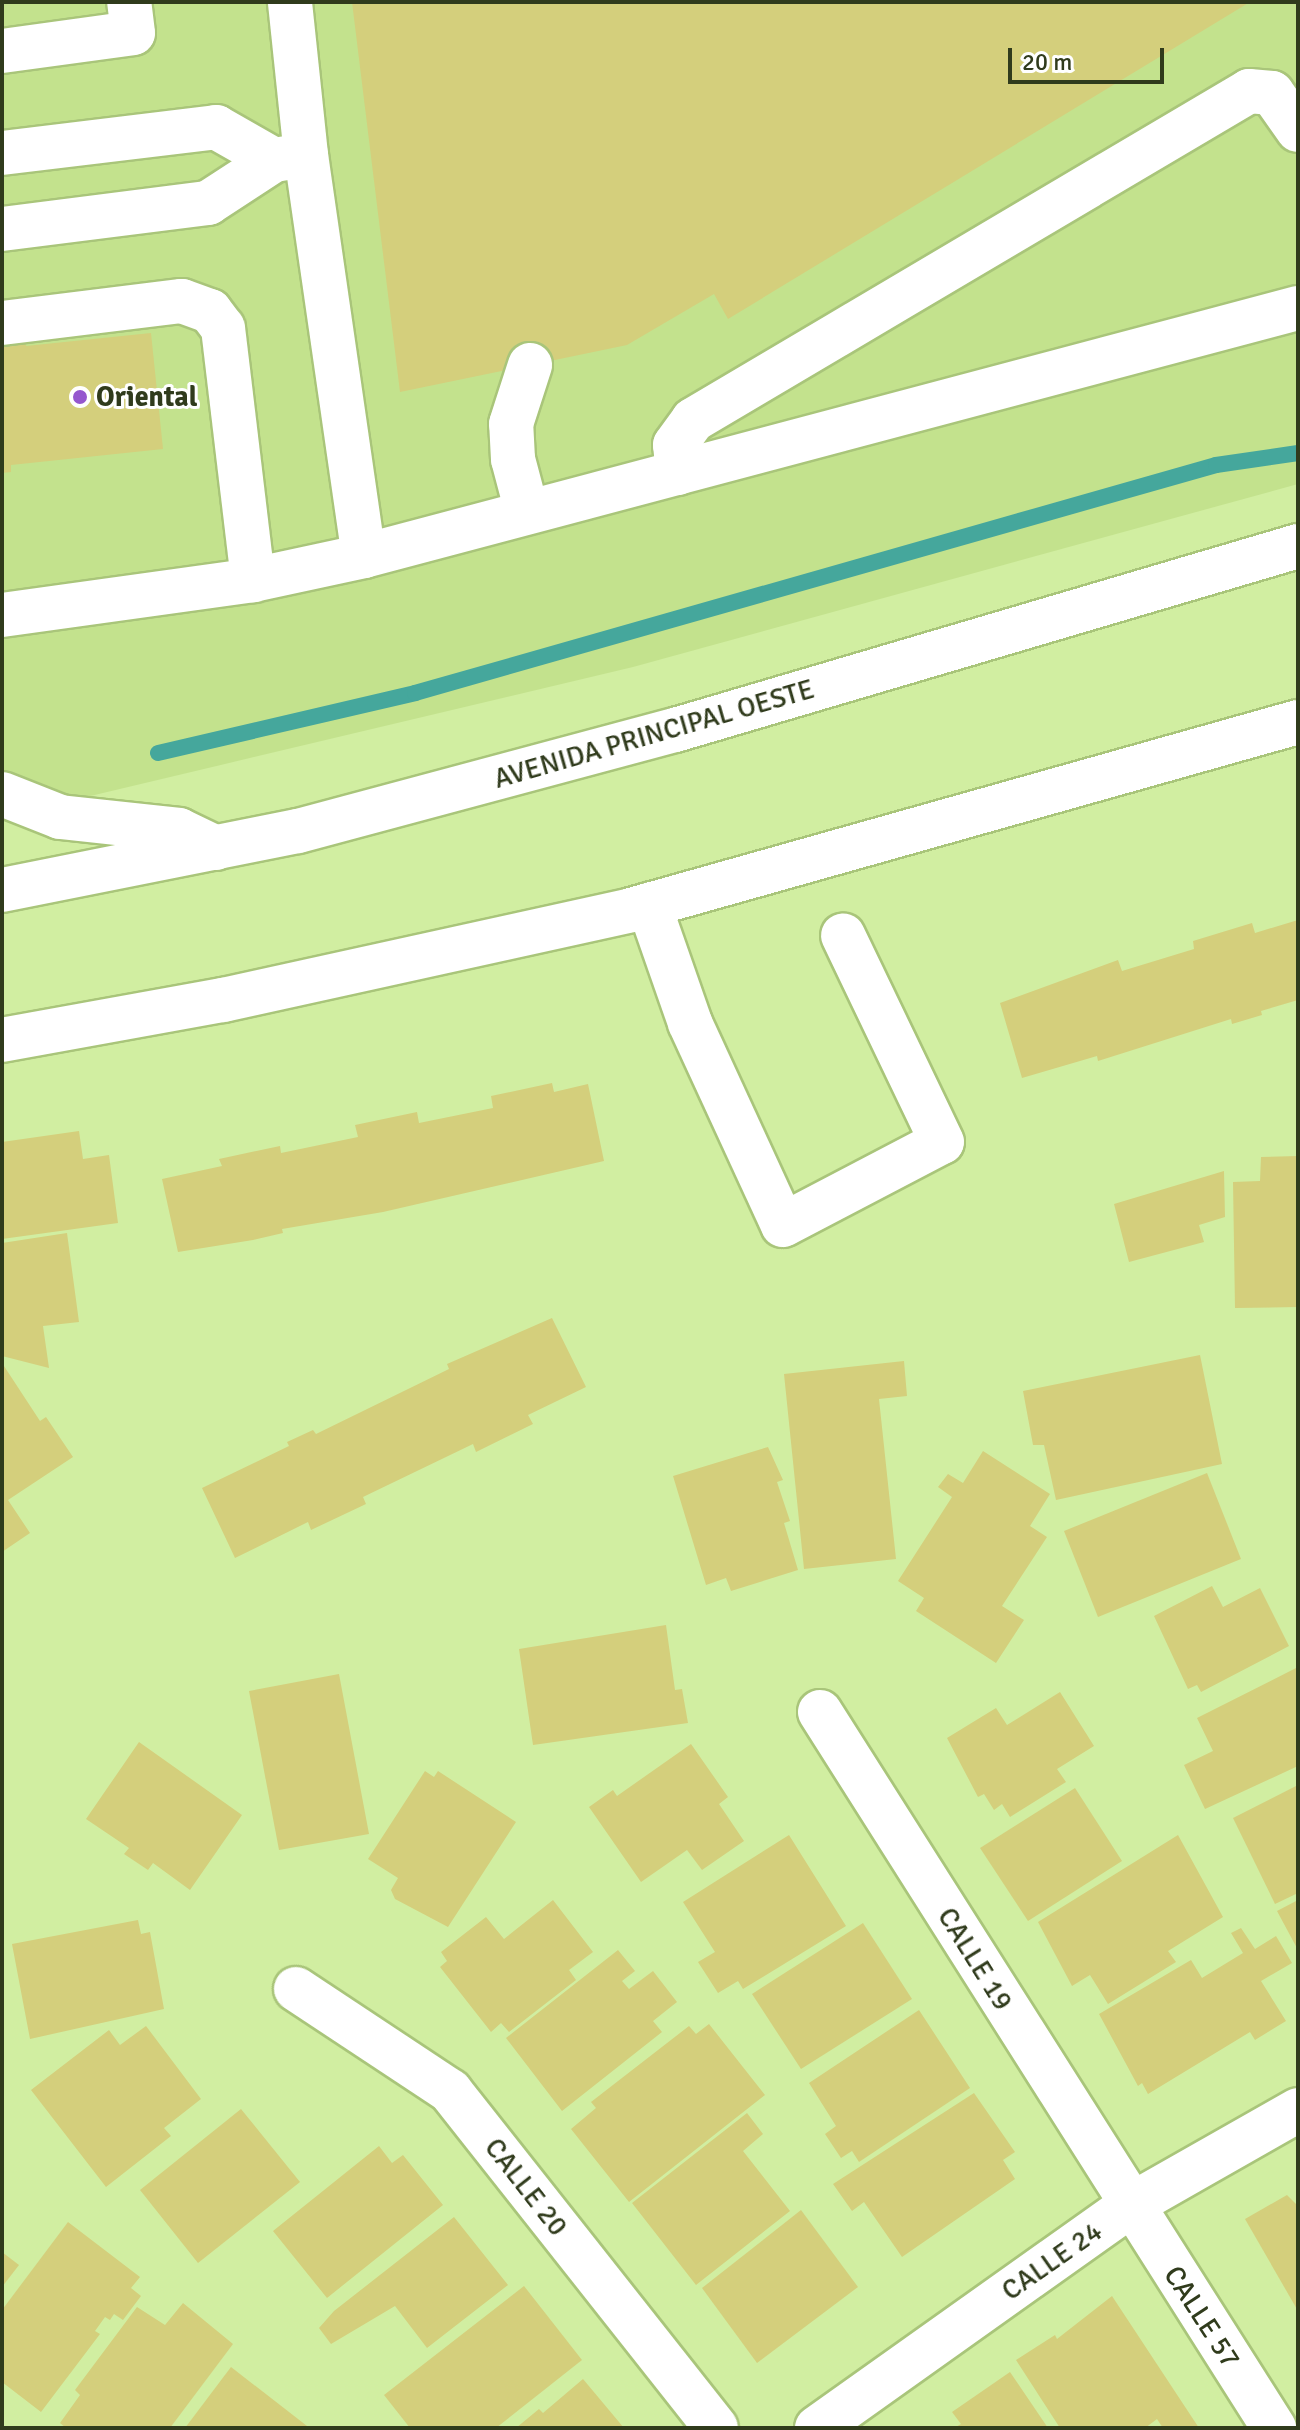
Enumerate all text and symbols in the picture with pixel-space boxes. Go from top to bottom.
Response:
scale bar [1012,32,1168,82]
text: 20 m [1022,47,1072,77]
place label: Oriental [96,380,197,414]
marker: Oriental [71,388,89,406]
street label: AVENIDA PRINCIPAL OESTE [490,672,818,796]
street label: CALLE 19 [930,1901,1020,2017]
street label: CALLE 20 [477,2131,575,2243]
street label: CALLE 24 [995,2214,1109,2308]
street label: CALLE 57 [1157,2260,1247,2374]

